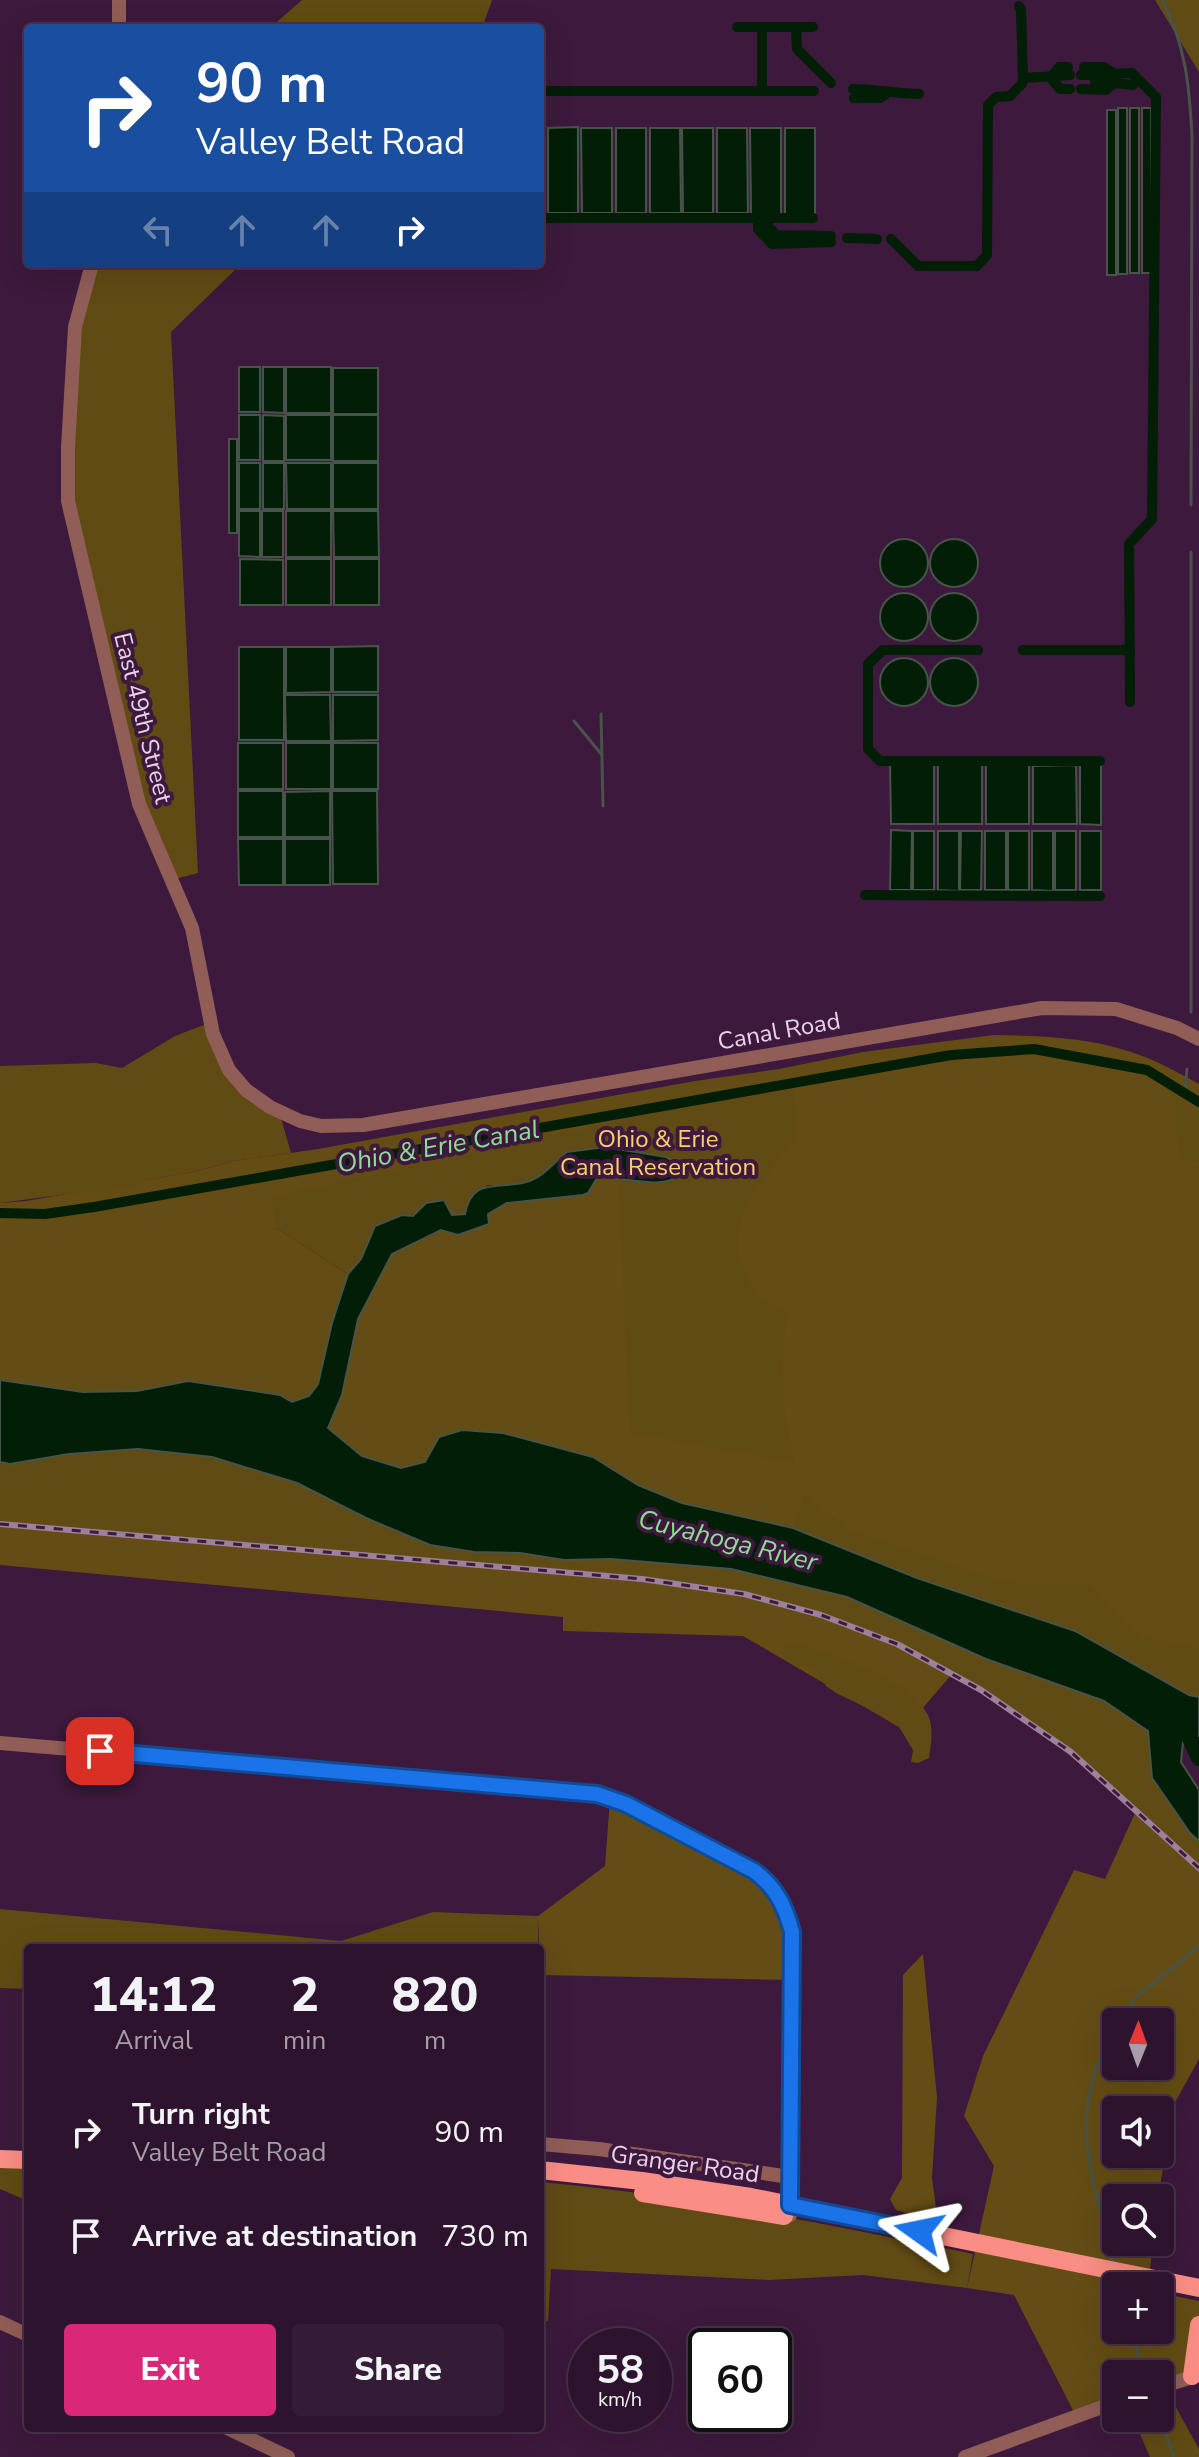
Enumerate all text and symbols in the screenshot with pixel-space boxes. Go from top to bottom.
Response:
text: 90 m [196,45,327,122]
icon: right [64,56,168,160]
text: Valley Belt Road [196,118,465,167]
icon: left [136,208,180,252]
icon: ahead [220,208,264,252]
icon: ahead [304,208,348,252]
icon: right [388,208,432,252]
street label: East 49th Street [106,629,180,807]
street label: Canal Road [715,1004,843,1058]
water label: Ohio & Erie Canal [334,1111,542,1181]
park label: Ohio & Erie Canal Reservation [560,1123,756,1183]
water label: Cuyahoga River [635,1501,822,1580]
pin [66,1717,134,1785]
icon: arrive [78,1729,122,1773]
text: 14:12 [90,1962,217,2028]
text: 2 [290,1962,319,2028]
text: 820 [392,1962,478,2028]
north arrow [1102,2008,1174,2080]
map controls [1102,2008,1174,2432]
text: Arrival [114,2023,193,2058]
text: min [283,2023,326,2058]
text: m [424,2023,446,2058]
text: Turn right [132,2094,270,2135]
button: sound [1102,2096,1174,2168]
icon: right [64,2110,108,2154]
text: 90 m [435,2112,504,2153]
text: Valley Belt Road [132,2135,326,2170]
street label: Granger Road [609,2138,761,2190]
button: search [1102,2184,1174,2256]
position arrow [877,2189,961,2273]
icon: arrive [64,2214,108,2258]
text: Arrive at destination [132,2216,417,2257]
text: 730 m [441,2216,529,2257]
button: + [1102,2272,1174,2344]
button: Exit [64,2324,276,2416]
button: Share [292,2324,504,2416]
speed limit sign: 60 [688,2328,792,2432]
text: 58 [596,2343,644,2397]
button: − [1102,2360,1174,2432]
text: km/h [598,2386,642,2413]

